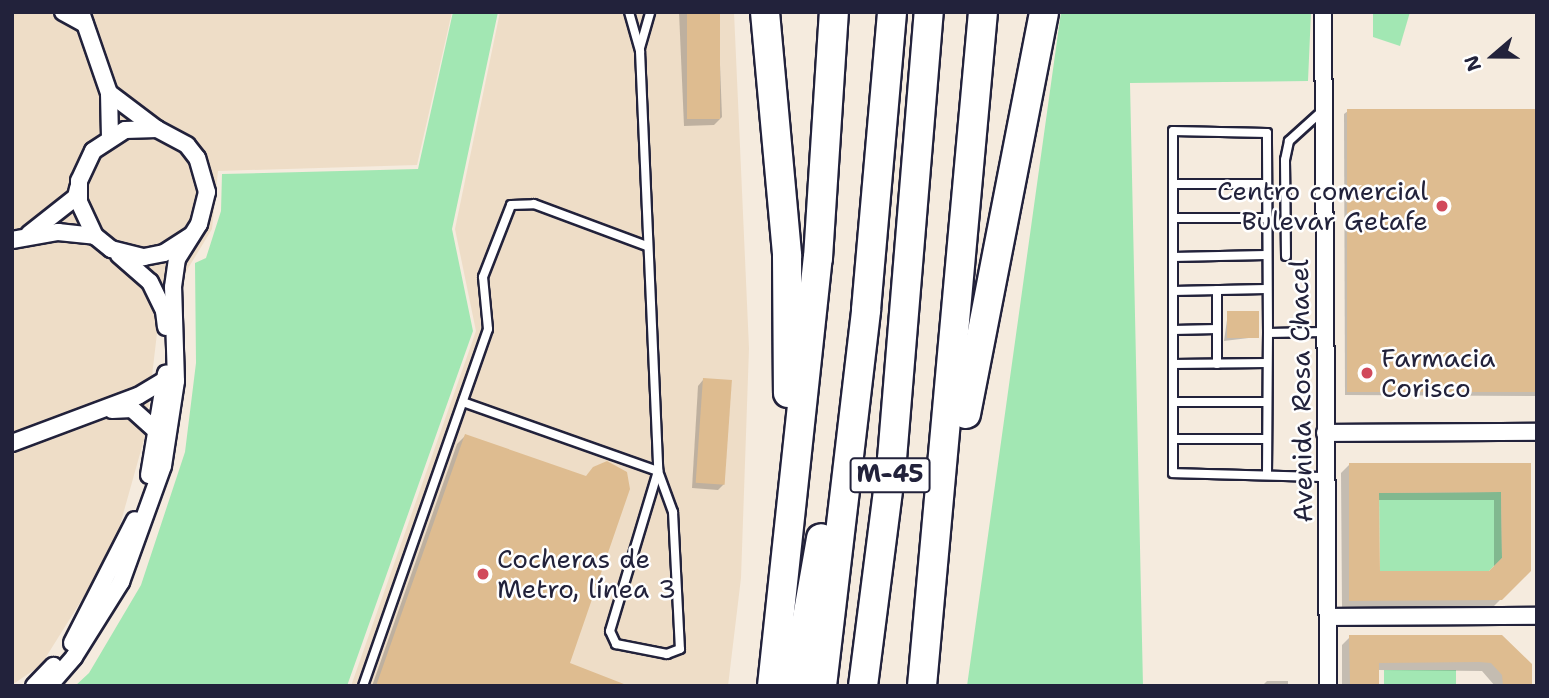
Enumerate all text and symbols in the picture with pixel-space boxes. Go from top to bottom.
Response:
north arrow [1458,21,1528,91]
text: N [1458,52,1487,75]
place label: Centro comercial Bulevar Getafe [1217,175,1428,236]
marker: Centro comercial Bulevar Getafe [1434,198,1450,214]
street label: Avenida Rosa Chacel [1283,259,1319,523]
place label: Farmacia Corisco [1381,342,1495,404]
marker: Farmacia Corisco [1359,365,1375,381]
road number: M-45 [848,454,932,496]
place label: Cocheras de Metro, línea 3 [497,543,676,604]
marker: Cocheras de Metro, línea 3 [475,566,491,582]

